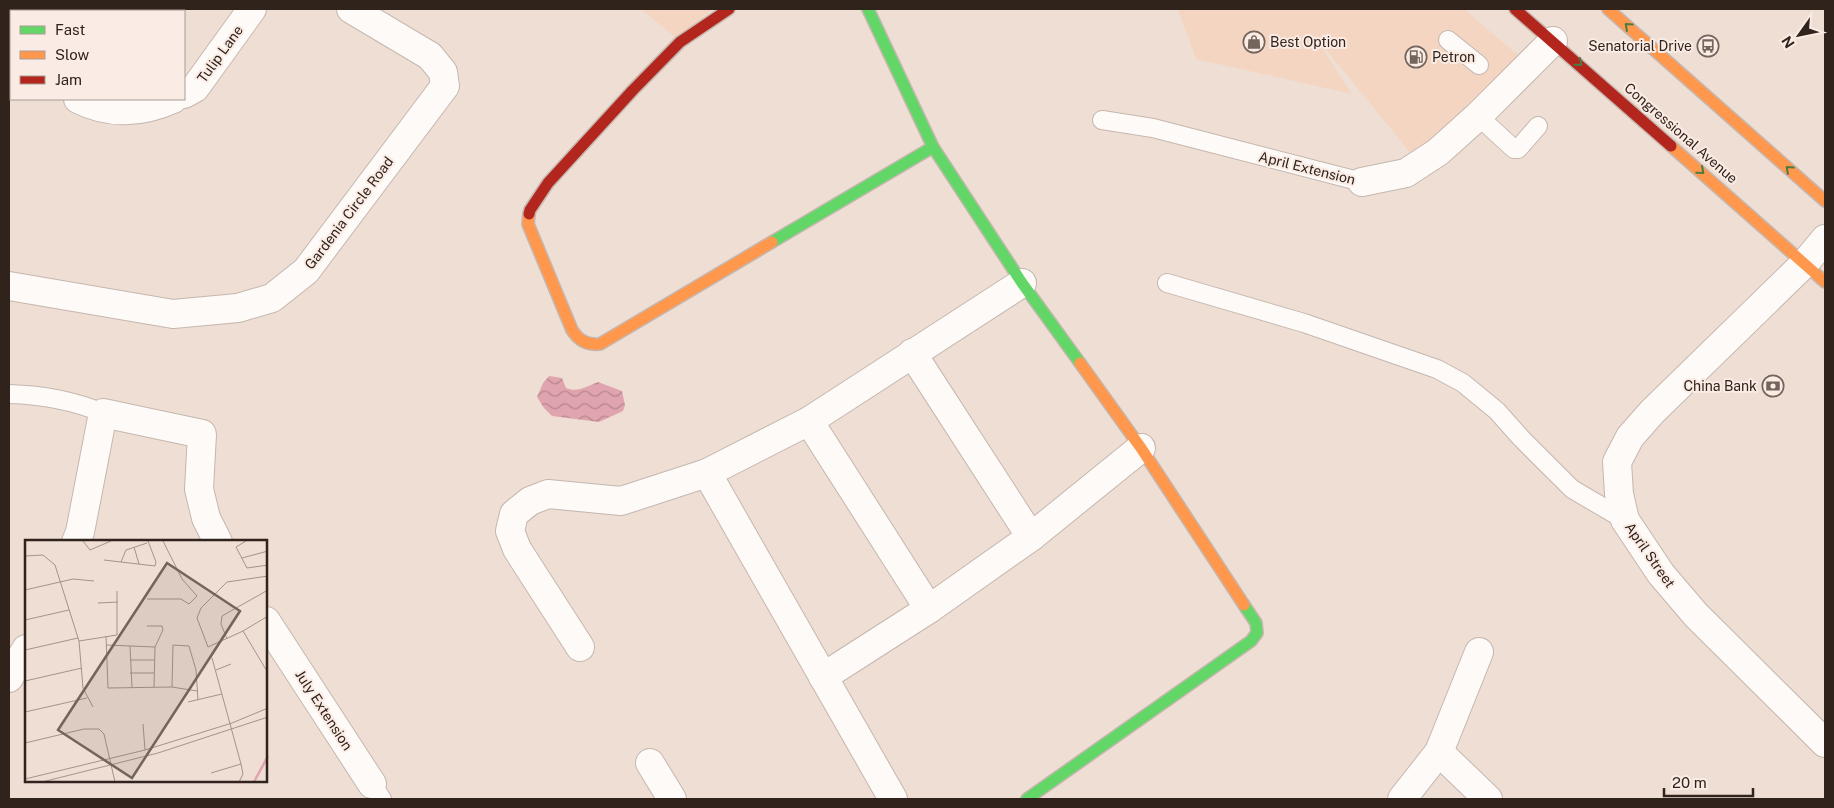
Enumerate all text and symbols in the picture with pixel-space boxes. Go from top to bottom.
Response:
legend [10,10,185,100]
north arrow [1774,10,1824,60]
text: Fast [55,21,85,38]
street label: Tulip Lane [194,22,246,86]
one-way arrow [1625,23,1634,32]
shop icon: Best Option [1242,30,1266,54]
text: N [1778,33,1798,51]
place label: Best Option [1270,34,1346,50]
bus stop icon: Senatorial Drive [1696,34,1720,58]
place label: Senatorial Drive [1588,38,1692,54]
fuel station icon: Petron [1404,45,1428,69]
text: Slow [55,46,90,63]
place label: Petron [1432,49,1475,65]
one-way arrow [1573,57,1582,66]
text: Jam [55,71,82,88]
street label: Congressional Avenue [1621,80,1741,187]
street label: April Extension [1257,148,1357,188]
street label: Gardenia Circle Road [301,154,397,272]
one-way arrow [1695,165,1704,174]
one-way arrow [1785,166,1794,175]
bank icon: China Bank [1761,374,1785,398]
place label: China Bank [1683,378,1757,394]
street label: April Street [1622,519,1678,591]
inset map [25,540,268,783]
street label: July Extension [292,667,356,753]
scale bar [1664,766,1753,798]
text: 20 m [1672,774,1707,791]

